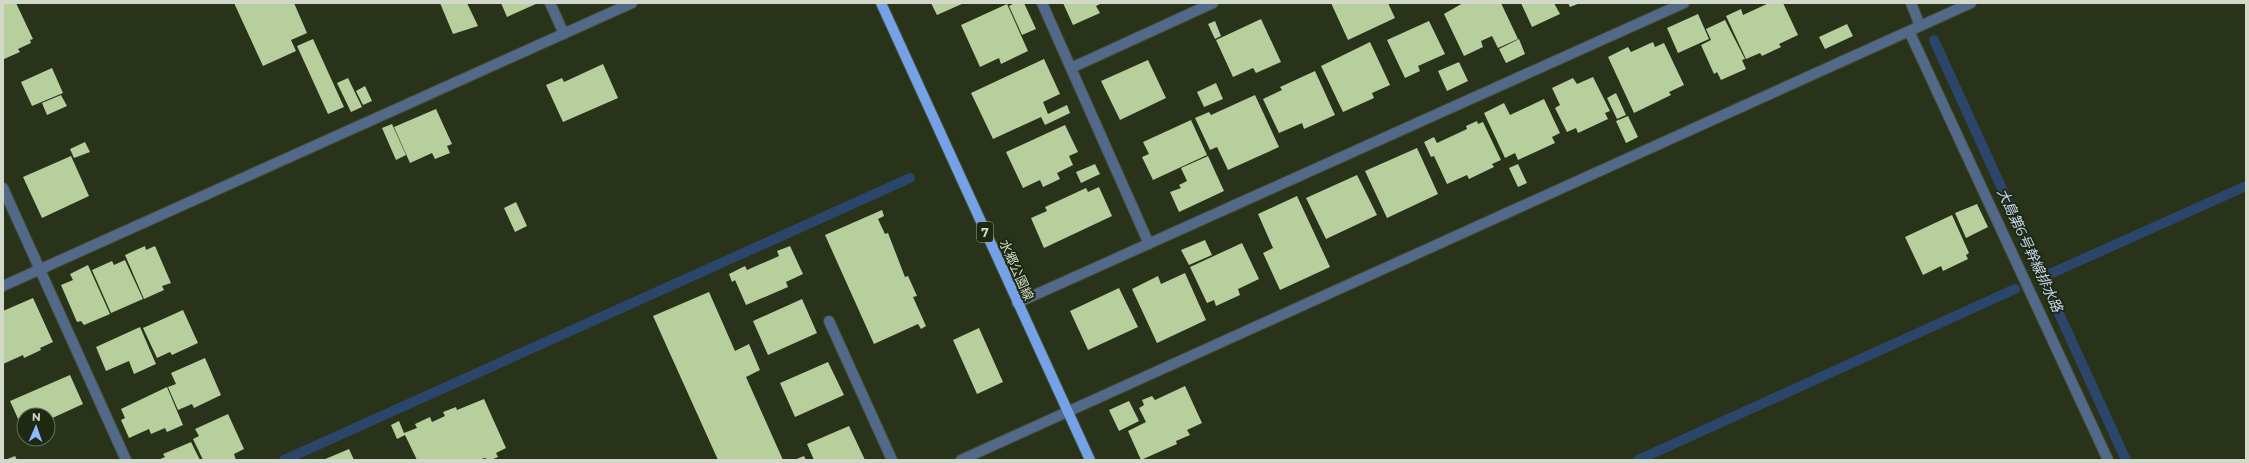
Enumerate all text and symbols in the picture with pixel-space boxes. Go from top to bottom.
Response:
water label: 大島第6号幹線排水路 [1993,185,2067,316]
road number: 7 [977,222,993,242]
street label: 水郷公園線 [996,237,1038,303]
north arrow [16,407,56,447]
text: N [32,410,41,424]

